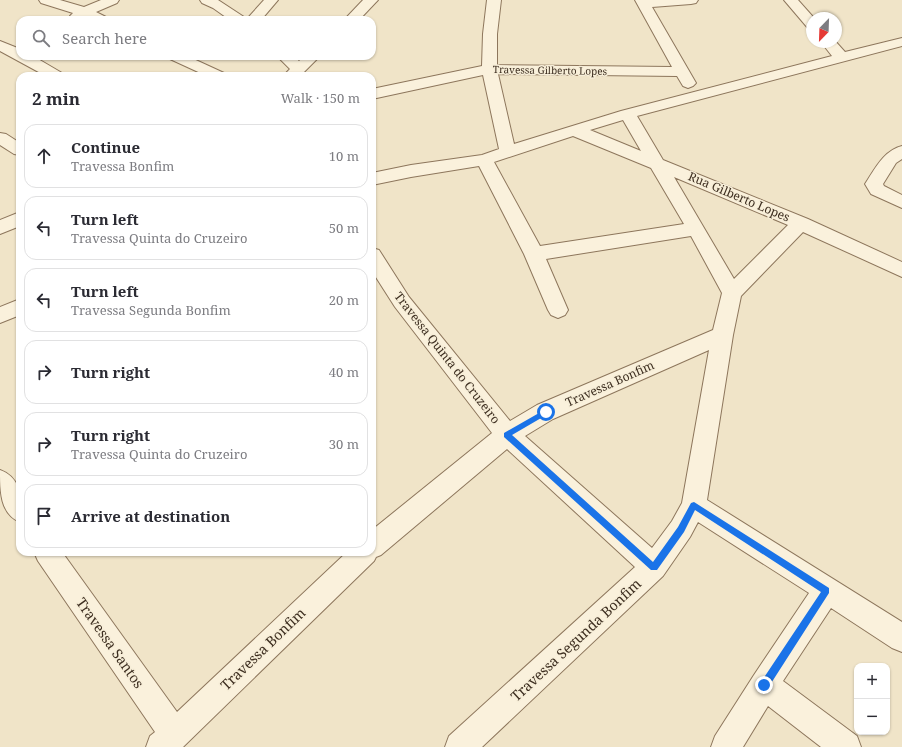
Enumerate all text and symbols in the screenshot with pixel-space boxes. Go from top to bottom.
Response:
north arrow [806,12,842,48]
search box [16,16,376,60]
icon: search [30,27,52,49]
text: Search here [62,28,147,48]
street label: Travessa Gilberto Lopes [493,62,608,78]
text: 2 min [32,87,80,110]
text: Walk · 150 m [281,89,360,107]
text: Continue [71,137,140,157]
icon: ahead [33,145,55,167]
text: 10 m [329,147,359,165]
text: Travessa Bonfim [71,157,174,175]
street label: Rua Gilberto Lopes [686,167,793,226]
text: Turn left [71,209,139,229]
icon: left [33,217,55,239]
text: 50 m [329,219,359,237]
text: Travessa Quinta do Cruzeiro [71,229,247,247]
text: Turn left [71,281,139,301]
street label: Travessa Quinta do Cruzeiro [391,288,504,427]
icon: left [33,289,55,311]
text: 20 m [329,291,359,309]
text: Travessa Segunda Bonfim [71,301,231,319]
street label: Travessa Bonfim [563,356,657,411]
icon: right [33,361,55,383]
text: Turn right [71,362,150,382]
text: 40 m [329,363,359,381]
route start [537,403,555,421]
text: Turn right [71,425,150,445]
icon: right [33,433,55,455]
text: 30 m [329,435,359,453]
text: Travessa Quinta do Cruzeiro [71,445,247,463]
icon: arrive [33,505,55,527]
text: Arrive at destination [71,506,230,526]
street label: Travessa Segunda Bonfim [506,574,645,705]
street label: Travessa Santos [72,594,149,692]
street label: Travessa Bonfim [216,603,309,694]
map controls [854,663,890,735]
button: + [854,663,890,699]
route end [755,676,773,694]
button: − [854,699,890,735]

